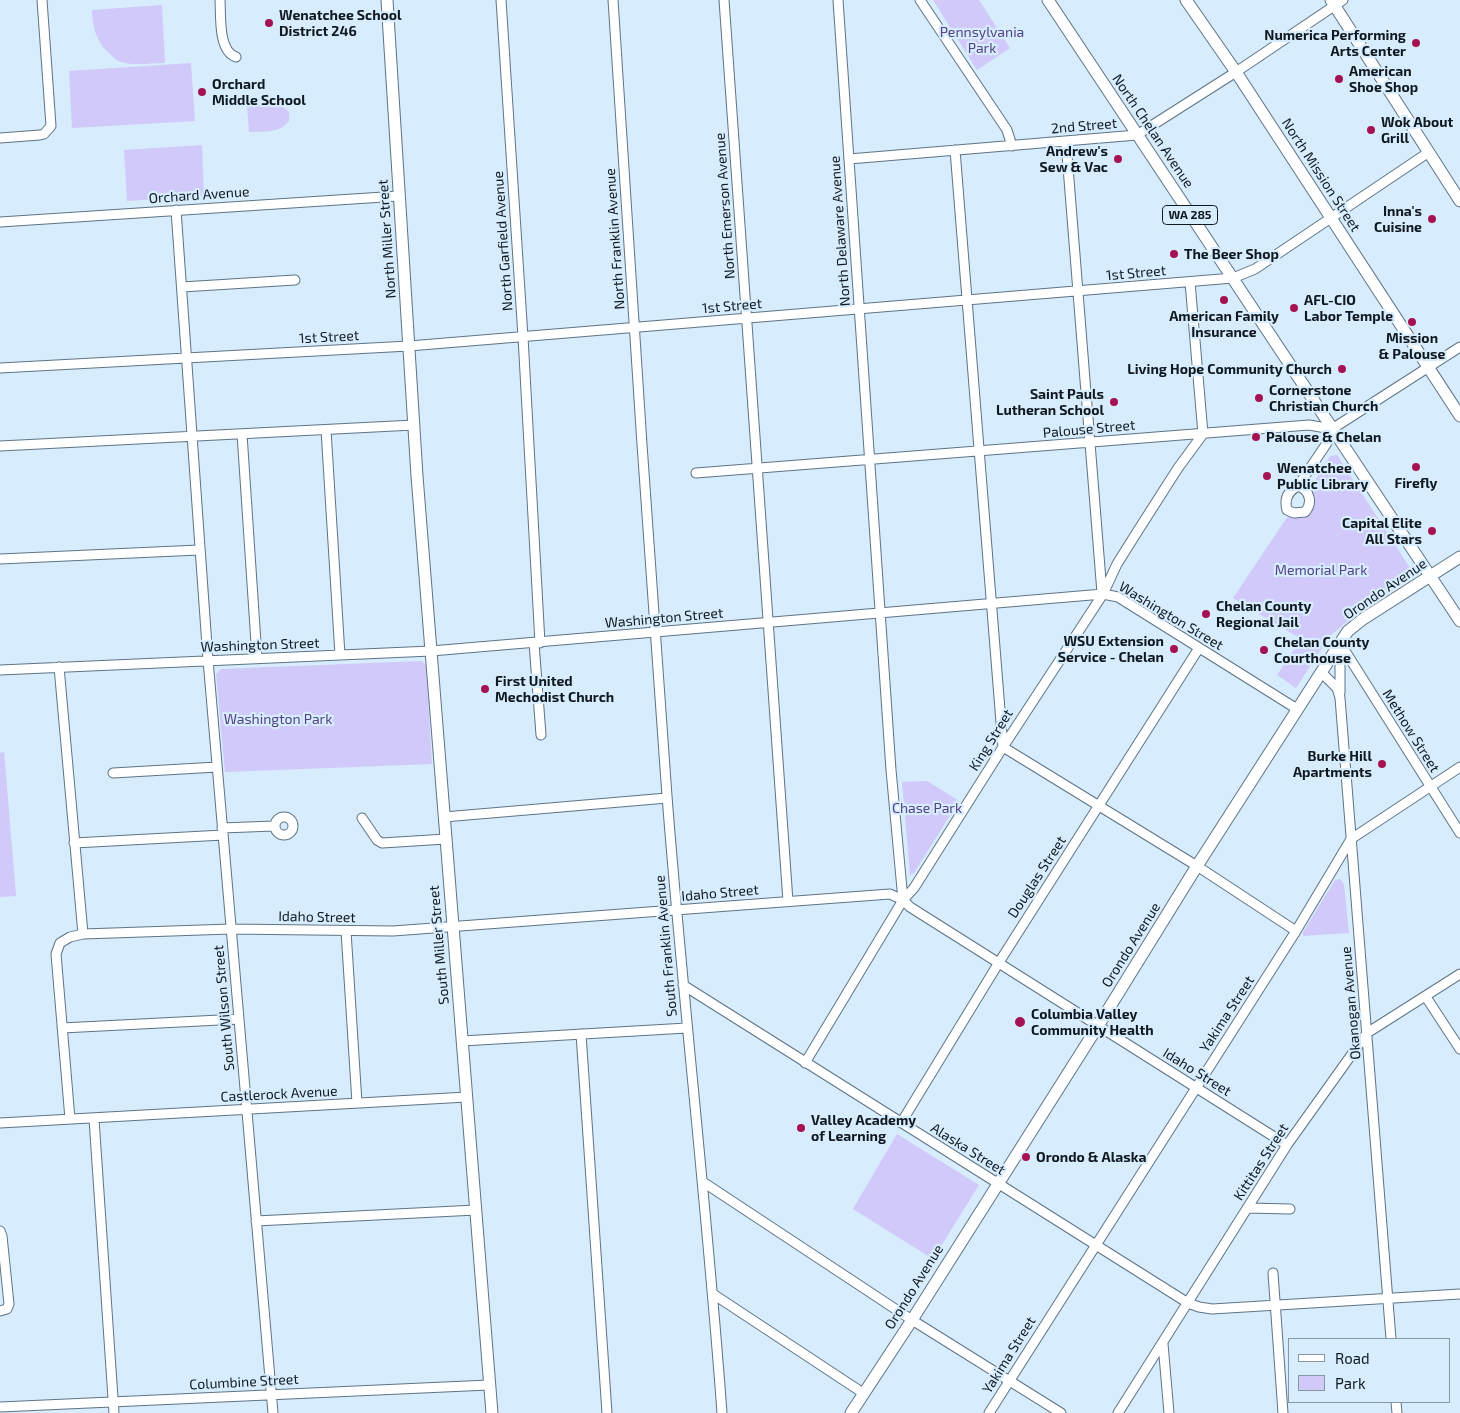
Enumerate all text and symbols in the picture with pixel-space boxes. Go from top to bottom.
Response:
place label: Wenatchee School District 246 [279,7,402,40]
marker: Wenatchee School District 246 [263,17,275,29]
park label: Pennsylvania Park [940,24,1024,56]
place label: Numerica Performing Arts Center [1264,27,1406,59]
marker: Numerica Performing Arts Center [1410,37,1422,49]
place label: American Shoe Shop [1349,63,1418,95]
street label: North Chelan Avenue [1109,71,1197,191]
marker: American Shoe Shop [1333,73,1345,85]
place label: Orchard Middle School [212,76,306,108]
marker: Orchard Middle School [196,86,208,98]
place label: Wok About Grill [1381,114,1453,146]
street label: 2nd Street [1050,115,1118,137]
street label: North Mission Street [1278,115,1364,235]
marker: Wok About Grill [1365,124,1377,136]
street label: North Emerson Avenue [712,132,738,280]
place label: Andrew's Sew & Vac [1040,143,1108,176]
marker: Andrew's Sew & Vac [1112,153,1124,165]
street label: North Delaware Avenue [826,155,854,307]
street label: North Franklin Avenue [602,168,628,310]
street label: North Garfield Avenue [490,170,516,312]
street label: North Miller Street [374,179,400,299]
street label: Orchard Avenue [148,183,250,207]
place label: Inna's Cuisine [1374,203,1422,236]
road number: WA 285 [1162,206,1218,224]
marker: Inna's Cuisine [1426,213,1438,225]
place label: The Beer Shop [1184,246,1279,262]
marker: The Beer Shop [1168,248,1180,260]
street label: 1st Street [1105,262,1167,284]
place label: AFL-CIO Labor Temple [1304,292,1393,324]
marker: American Family Insurance [1218,294,1230,306]
street label: 1st Street [701,295,763,317]
marker: AFL-CIO Labor Temple [1288,302,1300,314]
place label: American Family Insurance [1169,308,1279,341]
marker: Mission & Palouse [1406,316,1418,328]
street label: 1st Street [299,327,359,347]
place label: Mission & Palouse [1379,330,1445,362]
place label: Living Hope Community Church [1127,361,1332,377]
marker: Living Hope Community Church [1336,363,1348,375]
place label: Cornerstone Christian Church [1269,382,1378,414]
place label: Saint Pauls Lutheran School [996,386,1104,418]
marker: Cornerstone Christian Church [1253,392,1265,404]
marker: Saint Pauls Lutheran School [1108,396,1120,408]
street label: Palouse Street [1042,417,1136,441]
place label: Palouse & Chelan [1266,429,1381,445]
marker: Palouse & Chelan [1250,431,1262,443]
place label: Wenatchee Public Library [1277,460,1368,492]
marker: Firefly [1410,461,1422,473]
marker: Wenatchee Public Library [1261,470,1273,482]
place label: Firefly [1394,475,1438,491]
place label: Capital Elite All Stars [1342,515,1422,548]
marker: Capital Elite All Stars [1426,525,1438,537]
street label: Orondo Avenue [1340,555,1430,623]
park label: Memorial Park [1275,562,1367,578]
street label: Washington Street [1116,578,1226,654]
place label: Chelan County Regional Jail [1216,598,1311,630]
street label: Washington Street [604,604,724,632]
marker: Chelan County Regional Jail [1200,608,1212,620]
place label: WSU Extension Service - Chelan [1058,633,1164,666]
place label: Chelan County Courthouse [1274,634,1369,666]
street label: Washington Street [200,635,320,655]
marker: WSU Extension Service - Chelan [1168,643,1180,655]
marker: Chelan County Courthouse [1258,644,1270,656]
place label: First United Mechodist Church [495,673,614,706]
marker: First United Mechodist Church [479,683,491,695]
street label: Methow Street [1379,686,1443,776]
street label: King Street [965,706,1017,774]
park label: Washington Park [224,711,332,727]
place label: Burke Hill Apartments [1293,748,1372,780]
marker: Burke Hill Apartments [1376,758,1388,770]
park label: Chase Park [892,800,962,816]
street label: Douglas Street [1004,833,1070,921]
street label: South Franklin Avenue [651,875,681,1017]
street label: Idaho Street [681,881,759,905]
street label: South Miller Street [425,885,453,1005]
street label: Orondo Avenue [1098,899,1164,991]
street label: Idaho Street [278,908,356,926]
street label: South Wilson Street [210,944,238,1072]
street label: Okanogan Avenue [1338,946,1364,1060]
street label: Yakima Street [1196,973,1258,1055]
place label: Columbia Valley Community Health [1031,1006,1154,1038]
marker: Columbia Valley Community Health [1013,1015,1027,1029]
street label: Idaho Street [1160,1044,1234,1100]
street label: Castlerock Avenue [220,1083,338,1105]
place label: Valley Academy of Learning [811,1112,916,1144]
street label: Alaska Street [928,1119,1008,1179]
street label: Kittitas Street [1230,1121,1292,1203]
marker: Valley Academy of Learning [795,1122,807,1134]
place label: Orondo & Alaska [1036,1149,1147,1165]
marker: Orondo & Alaska [1020,1151,1032,1163]
street label: Orondo Avenue [881,1241,947,1333]
street label: Yakima Street [979,1313,1039,1397]
legend [1288,1338,1450,1403]
text: Road [1335,1349,1370,1367]
street label: Columbine Street [189,1371,299,1393]
text: Park [1335,1374,1366,1392]

